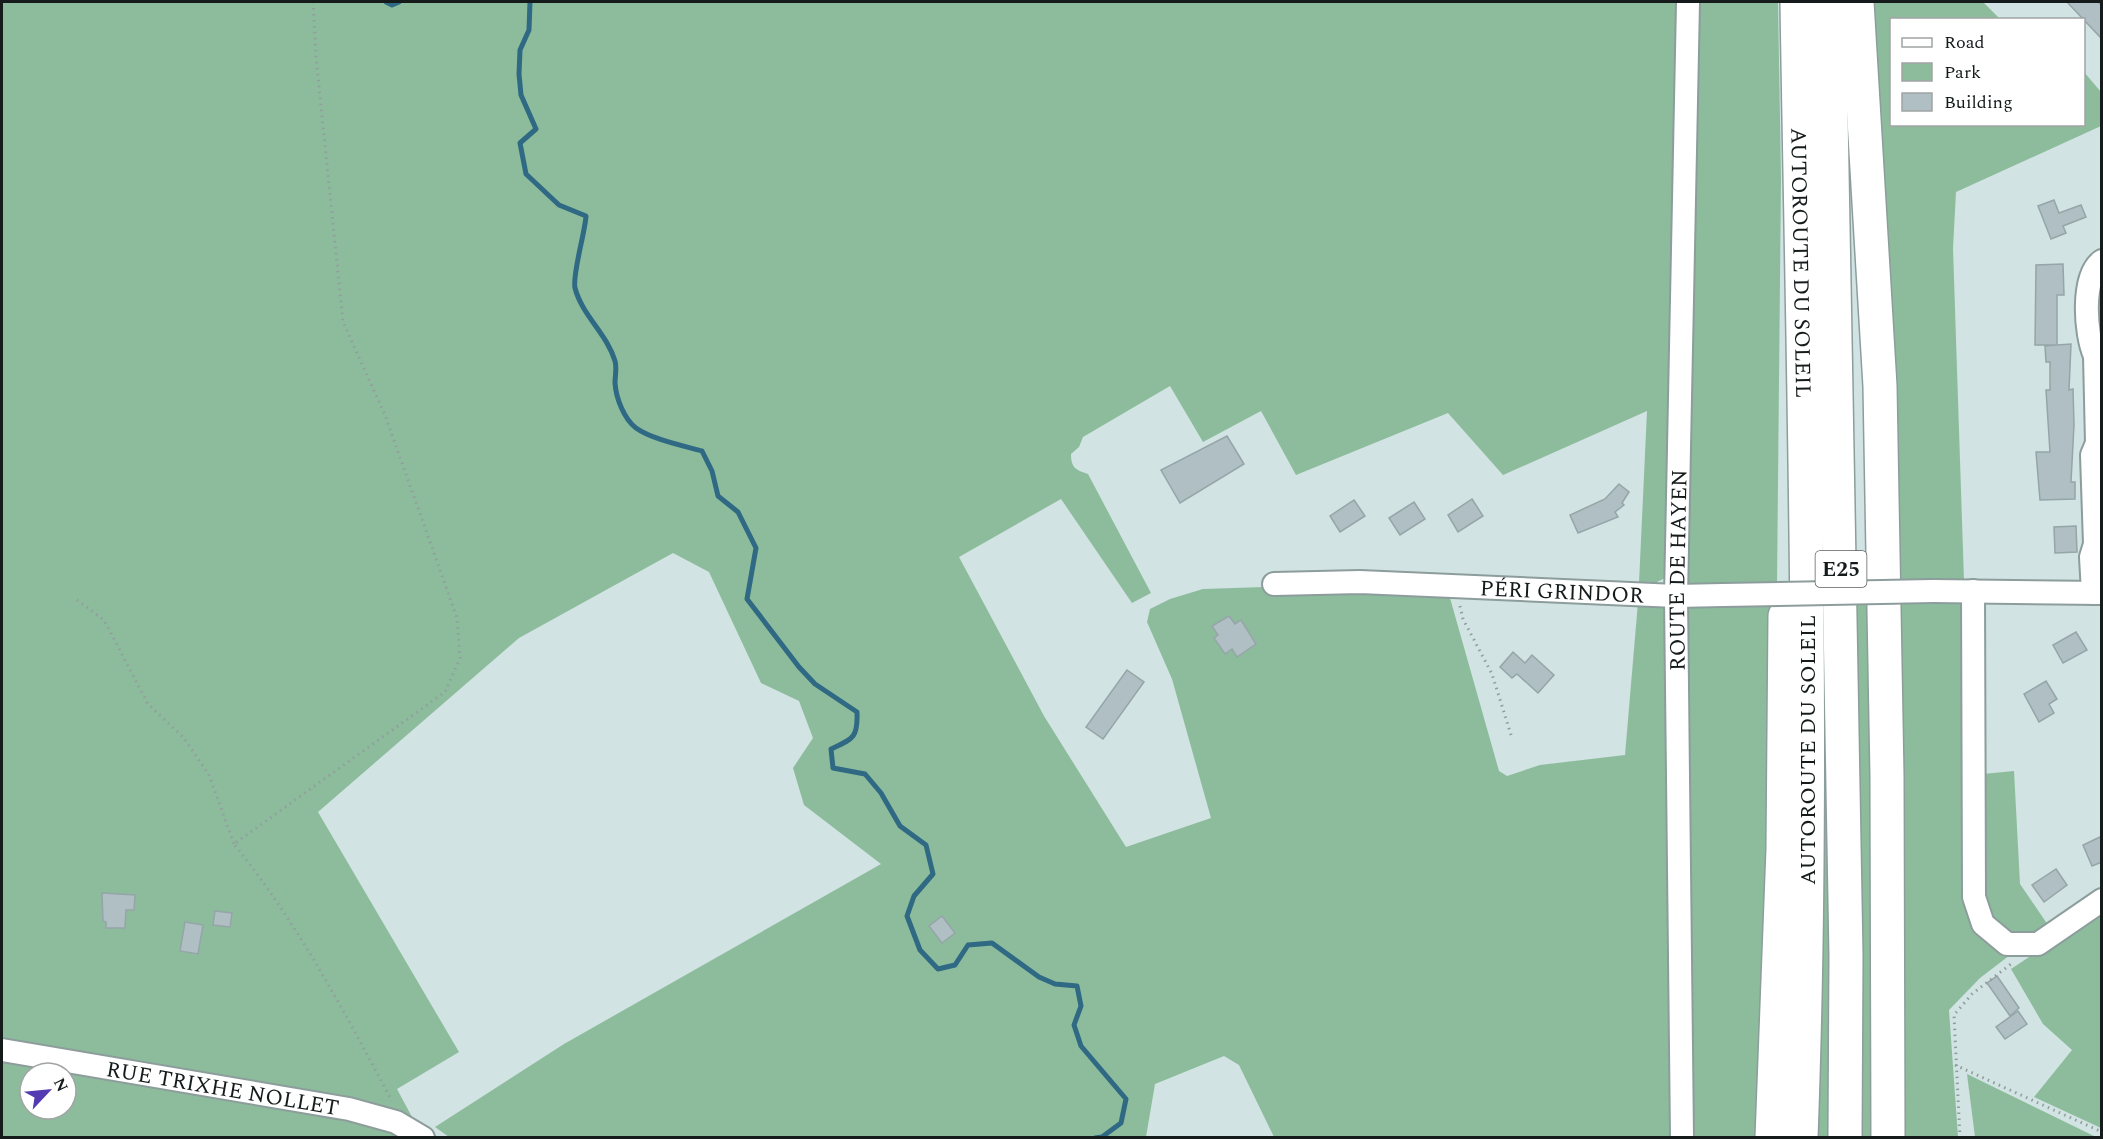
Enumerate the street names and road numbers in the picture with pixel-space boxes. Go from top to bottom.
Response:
street label: AUTOROUTE DU SOLEIL [1781,127,1819,399]
street label: ROUTE DE HAYEN [1661,469,1697,671]
road number: E25 [1816,551,1866,587]
street label: PÉRI GRINDOR [1479,572,1645,613]
street label: AUTOROUTE DU SOLEIL [1792,615,1825,885]
street label: RUE TRIXHE NOLLET [104,1053,342,1125]

